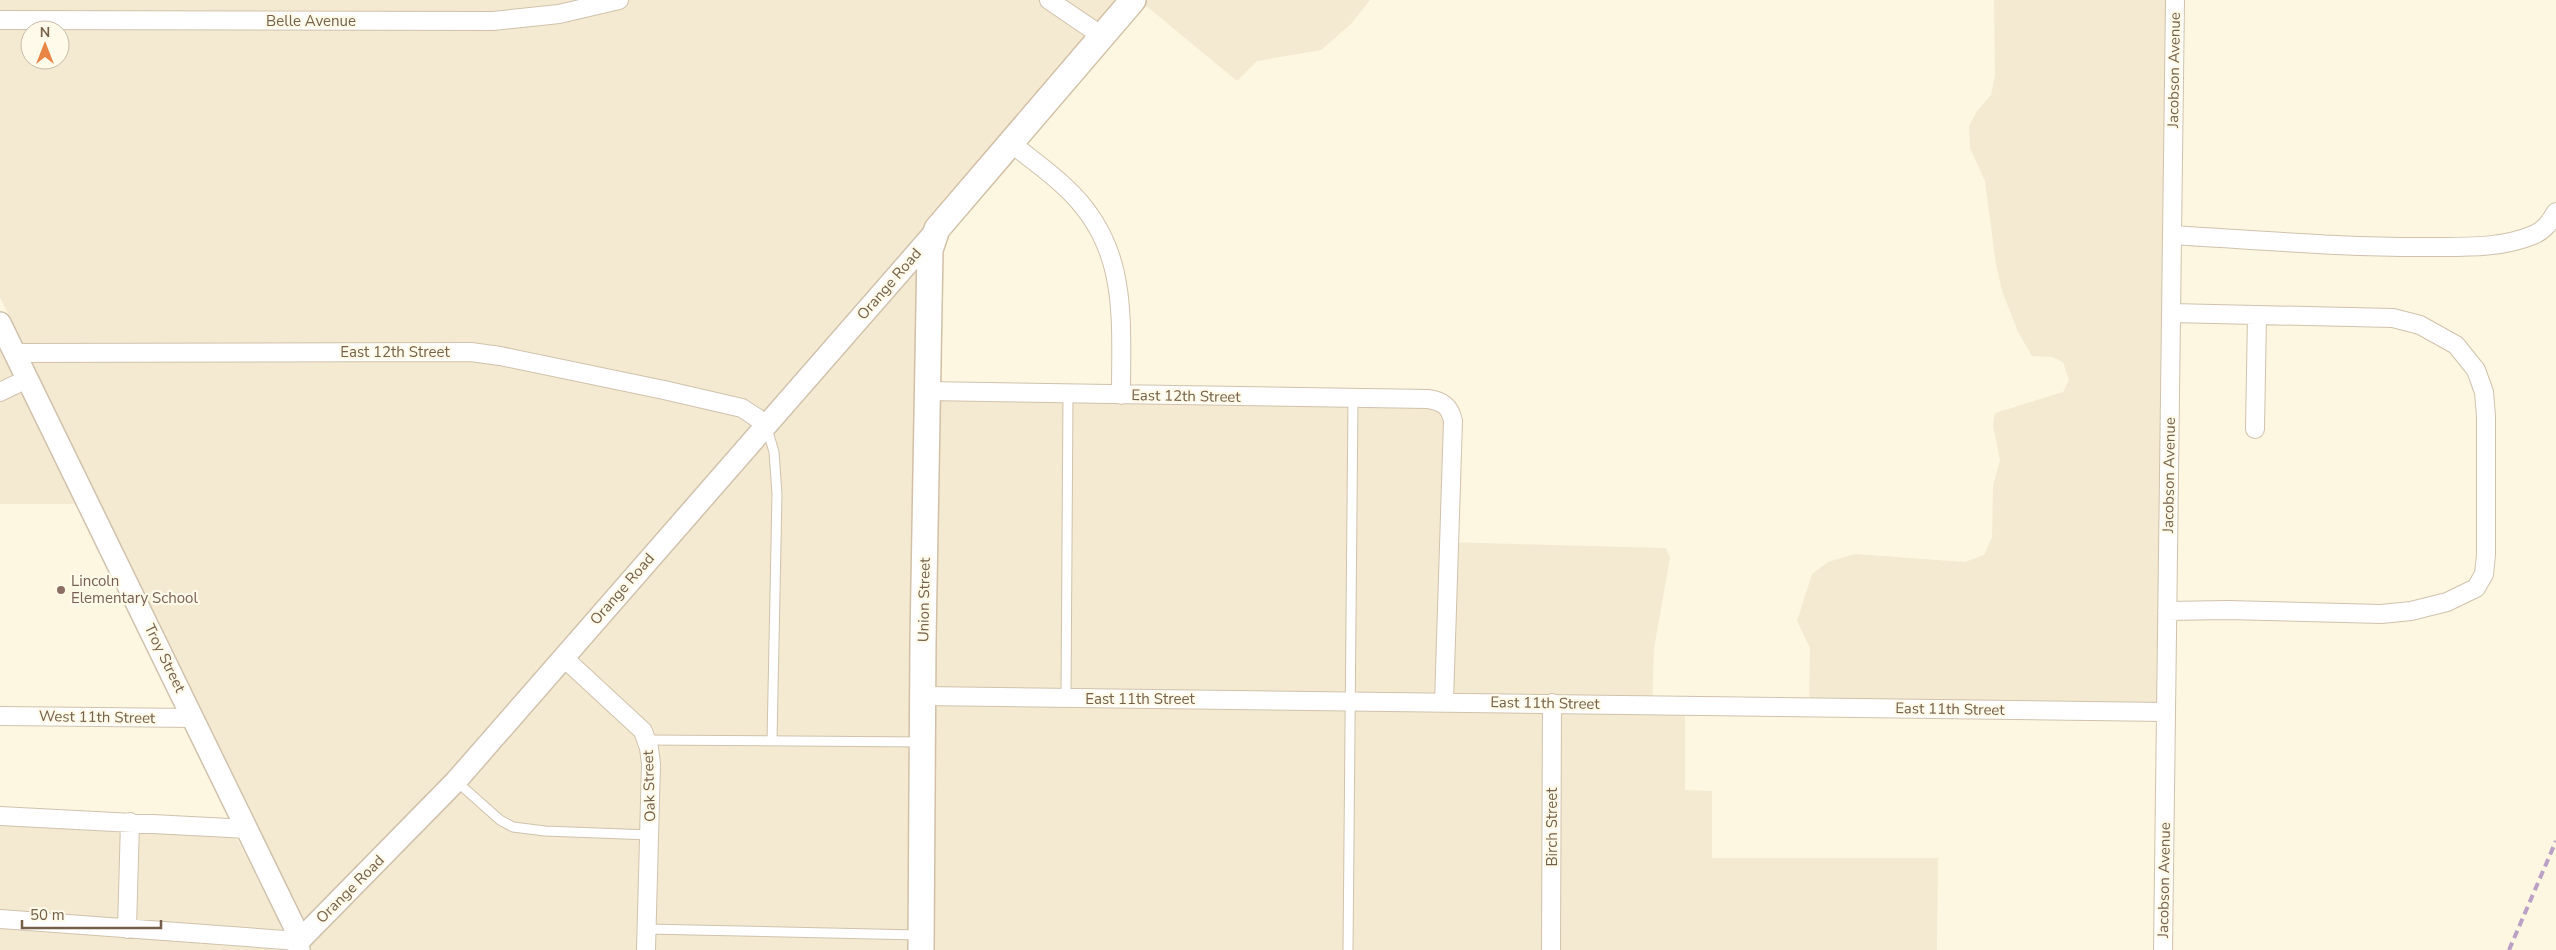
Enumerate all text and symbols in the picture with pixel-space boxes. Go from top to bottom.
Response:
street label: Belle Avenue [266,11,356,31]
street label: Jacobson Avenue [2163,12,2185,129]
north arrow [20,20,70,70]
text: N [40,23,50,42]
street label: Orange Road [852,244,926,324]
street label: East 12th Street [340,342,450,362]
street label: East 12th Street [1131,385,1242,407]
street label: Jacobson Avenue [2158,417,2180,534]
street label: Orange Road [585,549,659,629]
street label: Union Street [913,557,935,642]
place label: Lincoln Elementary School [71,571,198,608]
marker: Lincoln Elementary School [55,584,67,596]
street label: Troy Street [140,620,191,696]
street label: East 11th Street [1085,689,1195,709]
street label: East 11th Street [1490,692,1601,714]
street label: East 11th Street [1895,698,2006,720]
street label: West 11th Street [39,706,156,728]
street label: Oak Street [638,749,660,822]
street label: Birch Street [1542,787,1562,867]
street label: Jacobson Avenue [2153,822,2175,939]
street label: Orange Road [312,851,388,927]
scale bar [22,898,161,930]
text: 50 m [30,905,65,925]

